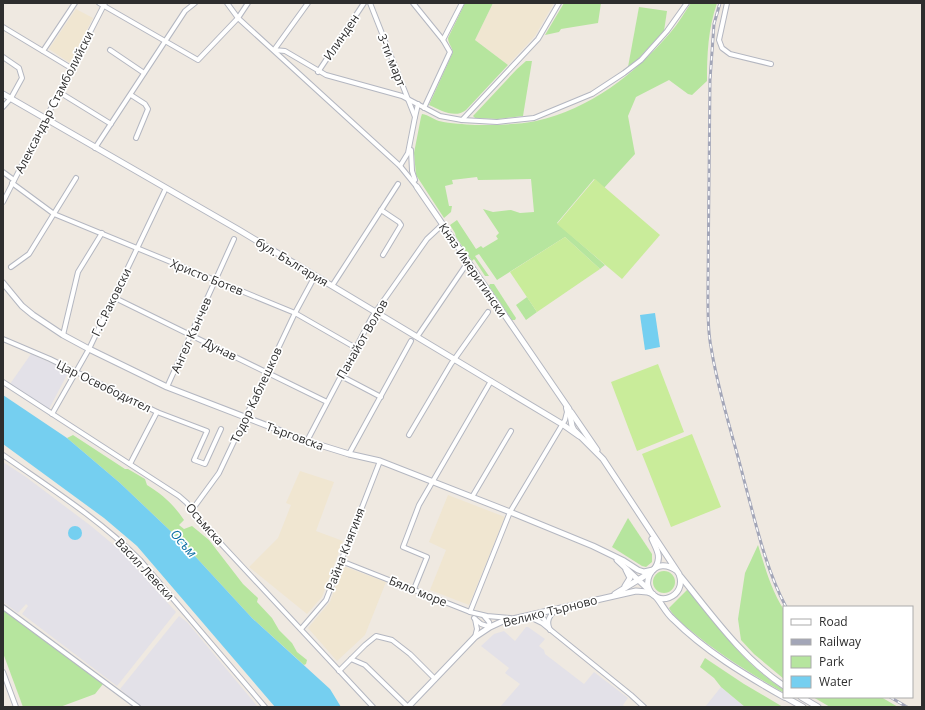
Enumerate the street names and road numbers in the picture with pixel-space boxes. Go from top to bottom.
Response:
street label: Илинден [319,11,363,63]
street label: Александър Стамболийски [11,28,97,176]
street label: 3-ти март [374,31,410,89]
street label: Княз Имеритински [435,219,511,321]
street label: бул. България [252,234,332,290]
street label: Христо Ботев [168,255,246,299]
street label: Г.С.Раковски [87,265,135,339]
street label: Ангел Кънчев [167,294,215,376]
street label: Панайот Волов [332,296,392,382]
street label: Дунав [200,334,240,364]
street label: Тодор Каблешков [226,344,286,446]
street label: Цар Освободител [54,356,154,416]
street label: Търговска [264,418,326,454]
street label: Осъмска [183,500,227,548]
street label: Райна Княгиня [321,505,369,593]
street label: Васил Левски [112,534,178,604]
street label: Бяло море [386,572,450,610]
street label: Велико Търново [501,591,599,631]

